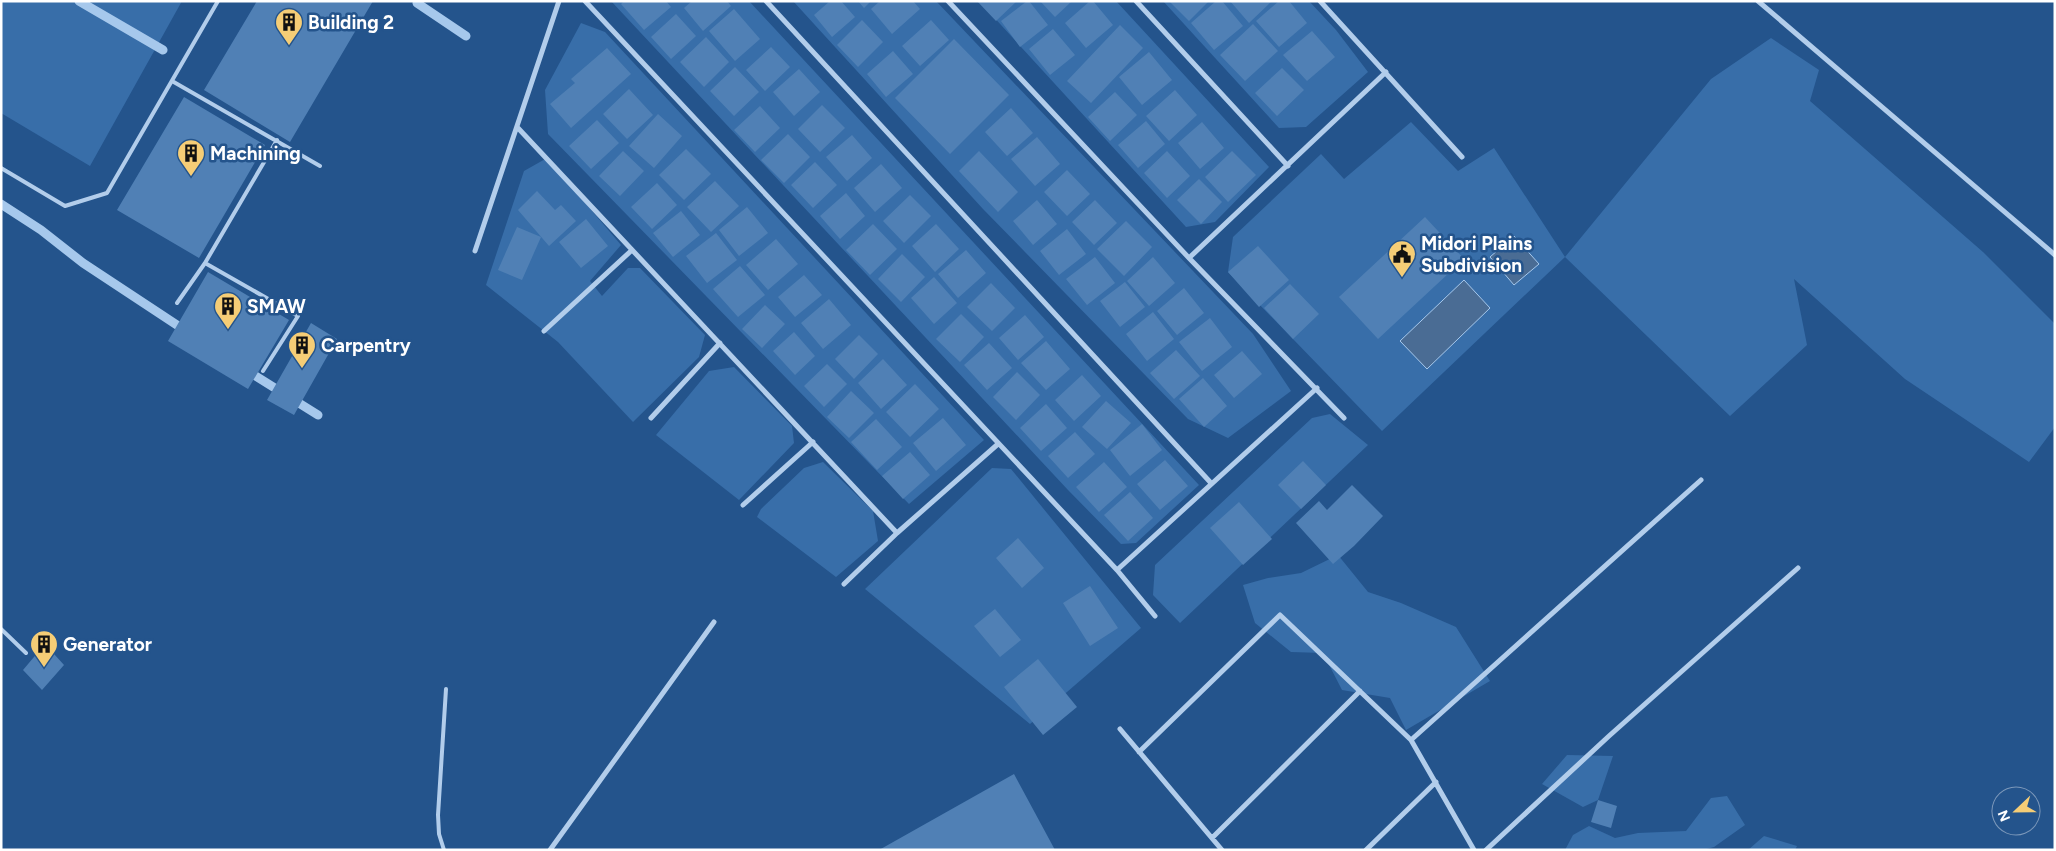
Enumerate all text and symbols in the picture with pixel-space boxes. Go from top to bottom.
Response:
building icon: Building 2 [274,7,304,46]
place label: Building 2 [308,11,394,34]
building icon: Machining [176,138,206,177]
place label: Machining [210,142,301,165]
place label: Midori Plains Subdivision [1421,232,1532,277]
public building icon: Midori Plains Subdivision [1387,239,1417,278]
building icon: SMAW [213,291,243,330]
place label: SMAW [247,295,306,318]
building icon: Carpentry [287,330,317,369]
place label: Carpentry [321,334,411,357]
building icon: Generator [29,629,59,668]
place label: Generator [63,633,152,656]
north arrow [1991,786,2041,836]
text: N [1995,807,2014,824]

